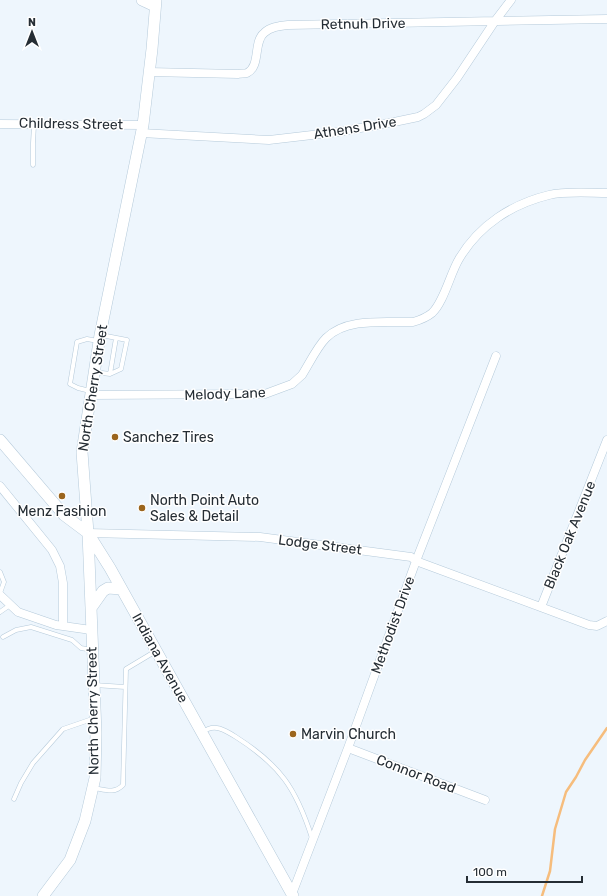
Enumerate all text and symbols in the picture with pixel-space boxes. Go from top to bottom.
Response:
north arrow [12,12,52,52]
street label: Retnuh Drive [320,15,406,33]
text: N [28,16,36,29]
street label: Athens Drive [312,113,398,143]
street label: Childress Street [19,115,124,133]
street label: North Cherry Street [75,323,111,453]
street label: Melody Lane [184,384,266,404]
place label: Sanchez Tires [123,429,214,446]
marker: Sanchez Tires [110,432,120,442]
street label: Black Oak Avenue [541,478,600,592]
marker: Menz Fashion [57,491,67,501]
place label: North Point Auto Sales & Detail [150,492,259,525]
place label: Menz Fashion [17,503,107,520]
marker: North Point Auto Sales & Detail [137,503,147,513]
street label: Lodge Street [277,531,363,559]
street label: Methodist Drive [368,574,419,676]
street label: Indiana Avenue [128,610,192,706]
street label: North Cherry Street [83,646,103,775]
place label: Marvin Church [301,726,396,743]
marker: Marvin Church [288,729,298,739]
street label: Connor Road [374,751,458,797]
scale bar [467,858,582,884]
text: 100 m [473,865,507,879]

